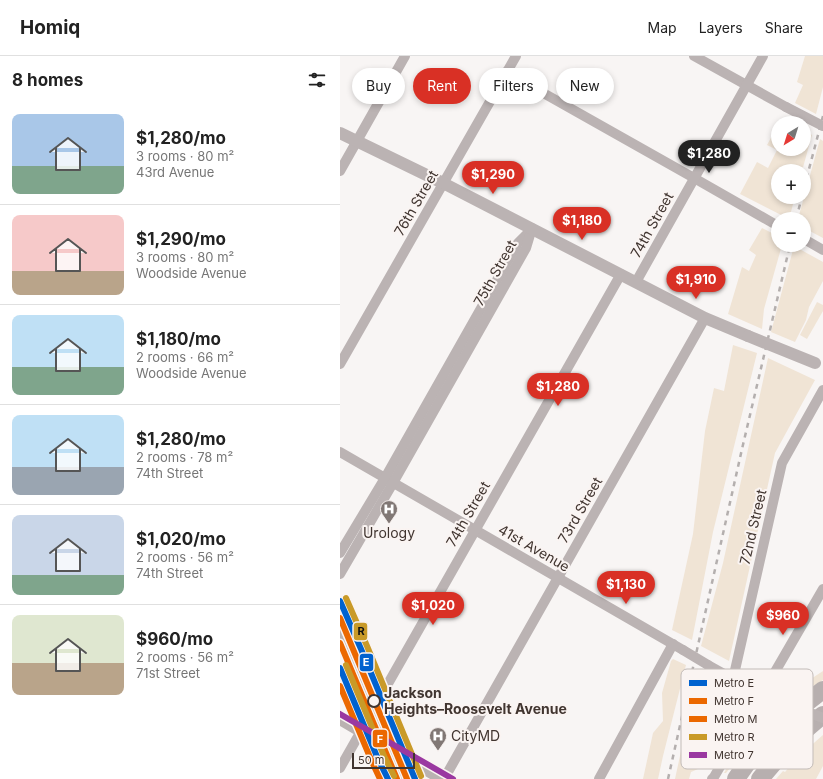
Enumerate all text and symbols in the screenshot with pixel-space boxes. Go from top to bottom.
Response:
text: Homiq [20,16,80,39]
text: Map [648,19,677,36]
text: Layers [699,19,743,36]
text: Share [765,19,803,36]
chip: Buy [352,68,405,104]
chip: Rent [413,68,471,104]
chip: Filters [479,68,548,104]
chip: New [556,68,614,104]
icon: filters [306,69,328,91]
text: 8 homes [12,70,83,90]
north arrow [771,116,811,156]
map controls [771,116,811,252]
text: $1,280/mo [136,128,226,148]
icon: home [44,130,92,178]
pin: $1,280 [676,140,742,174]
text: $1,280 [687,145,731,161]
text: 3 rooms · 80 m² [136,148,234,164]
pin: $1,290 [460,161,526,195]
text: 43rd Avenue [136,164,214,180]
button: + [771,164,811,204]
text: $1,290 [471,166,515,182]
street label: 76th Street [390,167,441,238]
street label: 74th Street [627,189,677,261]
pin: $1,180 [549,207,615,241]
text: $1,180 [562,212,602,228]
button: − [771,212,811,252]
text: $1,290/mo [136,229,226,249]
icon: home [44,231,92,279]
street label: 75th Street [470,237,520,309]
text: 3 rooms · 80 m² [136,249,234,265]
text: Woodside Avenue [136,265,247,281]
pin: $1,910 [663,266,729,300]
text: $1,910 [675,271,717,287]
text: $1,180/mo [136,329,221,349]
icon: home [44,331,92,379]
text: 2 rooms · 66 m² [136,349,234,365]
text: Woodside Avenue [136,365,247,381]
pin: $1,280 [525,373,591,407]
text: $1,280 [536,378,580,394]
text: $1,280/mo [136,429,226,449]
icon: home [44,431,92,479]
text: 2 rooms · 78 m² [136,449,233,465]
text: 74th Street [136,465,203,481]
street label: 73rd Street [554,473,605,546]
street label: 74th Street [442,478,493,549]
street label: 72nd Street [736,487,770,566]
hospital icon: Urology [379,499,399,524]
street label: 41st Avenue [496,520,573,575]
place label: Urology [363,524,415,541]
text: $1,020/mo [136,529,226,549]
icon: home [44,531,92,579]
text: 2 rooms · 56 m² [136,549,234,565]
text: 74th Street [136,565,203,581]
pin: $1,130 [593,571,659,605]
text: $1,130 [606,576,646,592]
pin: $1,020 [400,592,466,626]
text: $1,020 [411,597,455,613]
pin: $960 [759,602,807,636]
text: $960 [766,607,800,623]
line badge: R [353,622,368,641]
text: R [357,624,365,638]
text: $960/mo [136,629,213,649]
icon: home [44,631,92,679]
text: 2 rooms · 56 m² [136,649,234,665]
line badge: E [359,653,374,672]
text: E [363,655,370,669]
text: 71st Street [136,665,200,681]
legend [681,669,813,769]
text: Metro E [714,676,754,690]
place label: Jackson Heights–Roosevelt Avenue [384,684,567,717]
marker: Jackson Heights–Roosevelt Avenue [367,694,381,708]
text: Metro F [714,694,754,708]
text: Metro M [714,712,758,726]
hospital icon: CityMD [428,726,448,751]
place label: CityMD [451,727,500,744]
line badge: F [372,729,388,748]
text: Metro R [714,730,755,744]
text: F [377,732,383,746]
text: Metro 7 [714,748,754,762]
scale bar [352,751,415,770]
text: 50 m [358,753,384,767]

